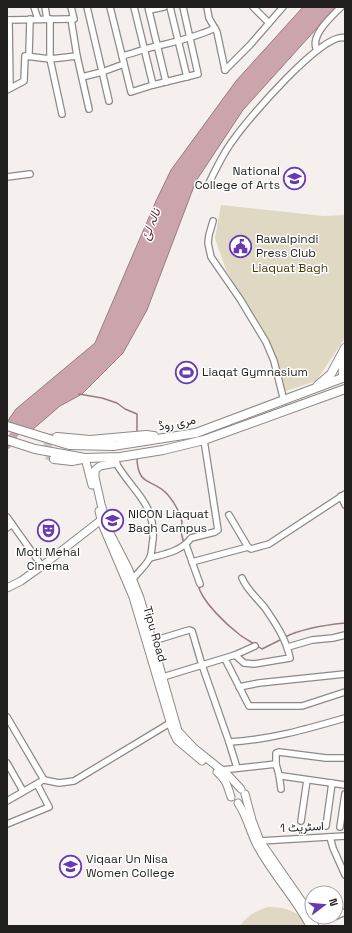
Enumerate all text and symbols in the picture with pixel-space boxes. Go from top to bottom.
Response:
place label: National College of Arts [195,163,280,193]
school or university icon: National College of Arts [282,165,308,191]
water label: نالہ لئ [137,205,165,242]
place label: Rawalpindi Press Club [256,231,318,261]
public building icon: Rawalpindi Press Club [227,233,253,259]
park label: Liaquat Bagh [252,260,328,276]
sports icon: Liaqat Gymnasium [173,359,199,385]
place label: Liaqat Gymnasium [202,364,308,380]
street label: مری روڈ [157,412,197,434]
place label: NICON Liaquat Bagh Campus [128,506,209,536]
school or university icon: NICON Liaquat Bagh Campus [100,508,126,534]
theatre icon: Moti Mehal Cinema [35,518,61,544]
place label: Moti Mehal Cinema [16,544,80,574]
street label: Tipu Road [139,604,171,664]
street label: اسٹریٹ 1 [280,818,324,836]
place label: Viqaar Un Nisa Women College [86,851,175,881]
school or university icon: Viqaar Un Nisa Women College [57,853,83,879]
north arrow [304,885,344,925]
text: N [326,897,341,908]

